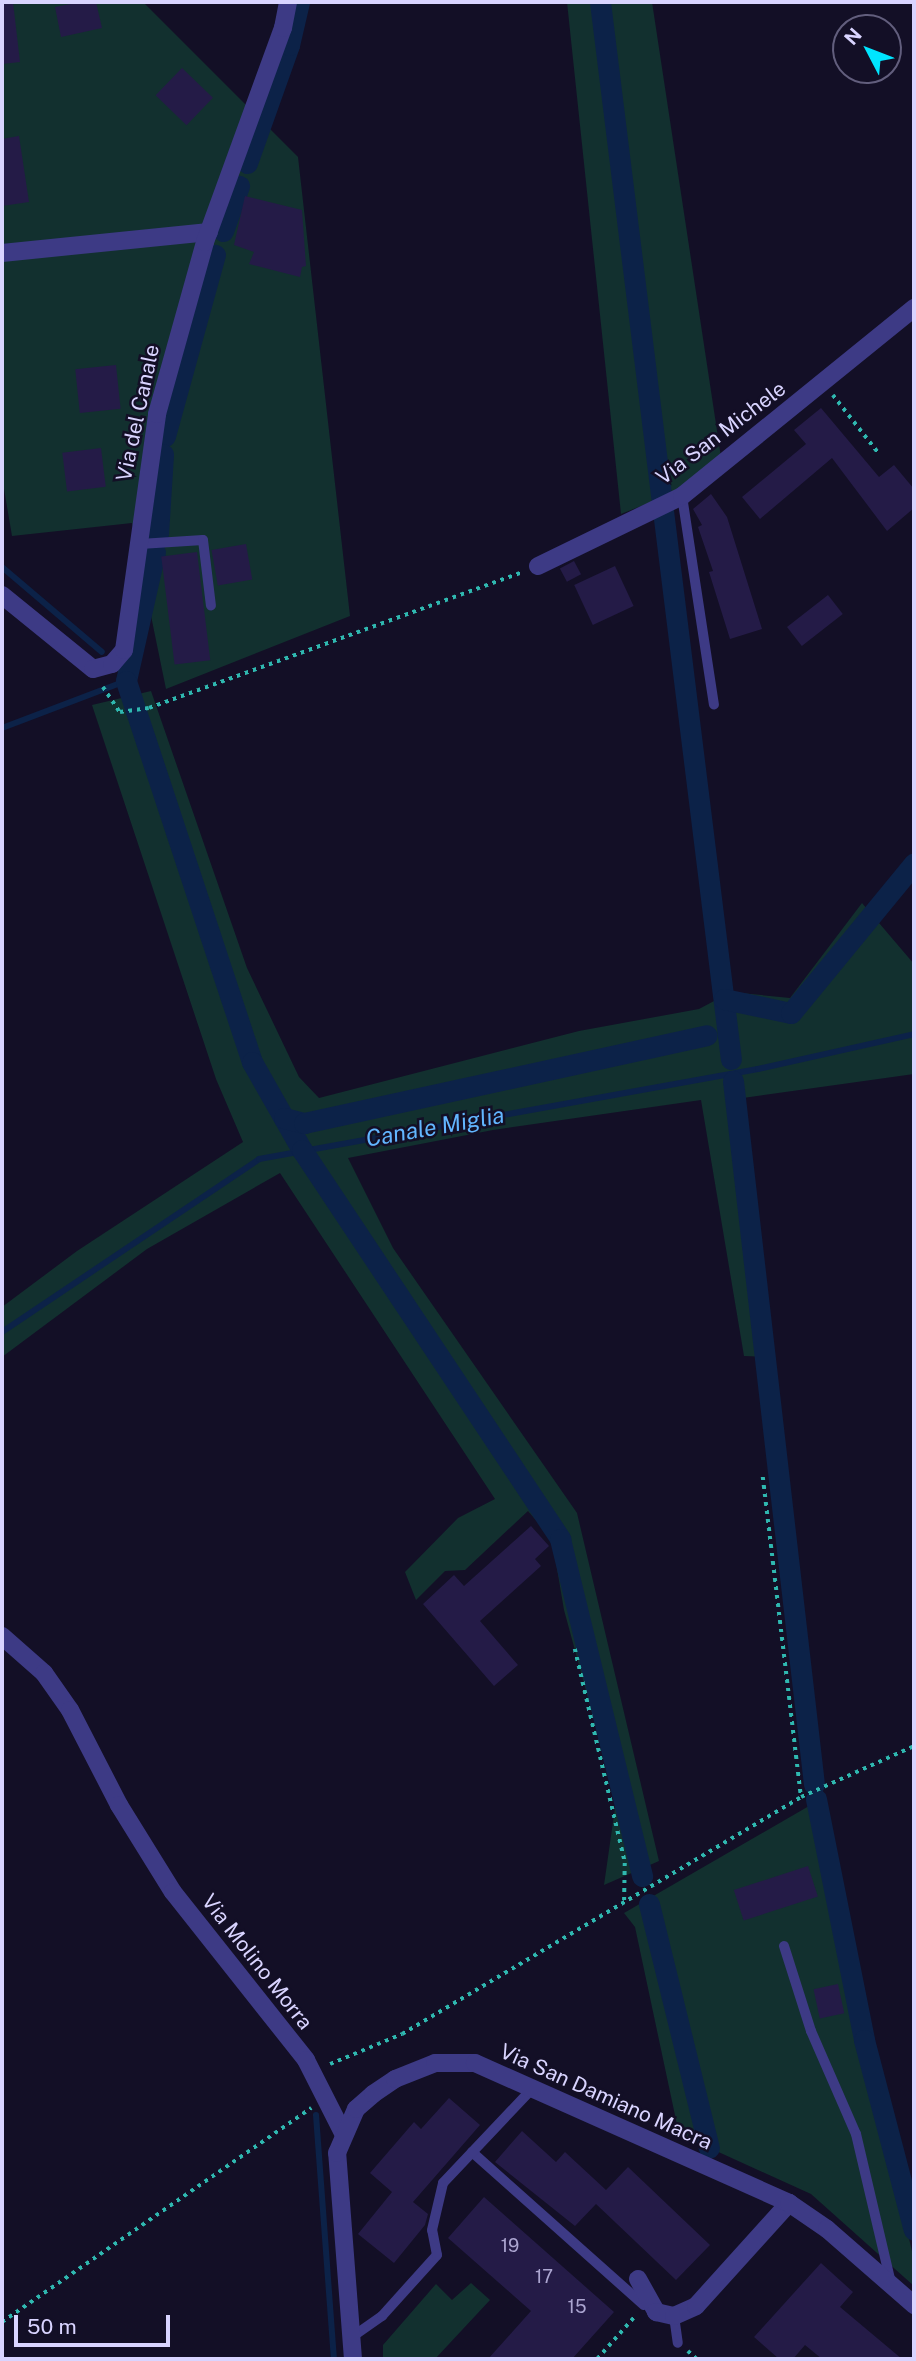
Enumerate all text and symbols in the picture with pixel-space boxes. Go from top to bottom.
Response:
north arrow [832,14,902,84]
text: N [840,23,866,49]
street label: Via del Canale [111,342,165,484]
street label: Via San Michele [651,376,791,490]
water label: Canale Miglia [363,1101,507,1153]
street label: Via Molino Morra [196,1889,318,2035]
street label: Via San Damiano Macra [496,2039,716,2155]
house number: 19 [501,2235,519,2257]
house number: 17 [535,2266,553,2288]
house number: 15 [568,2296,586,2318]
scale bar [18,2302,173,2346]
text: 50 m [27,2314,77,2339]

